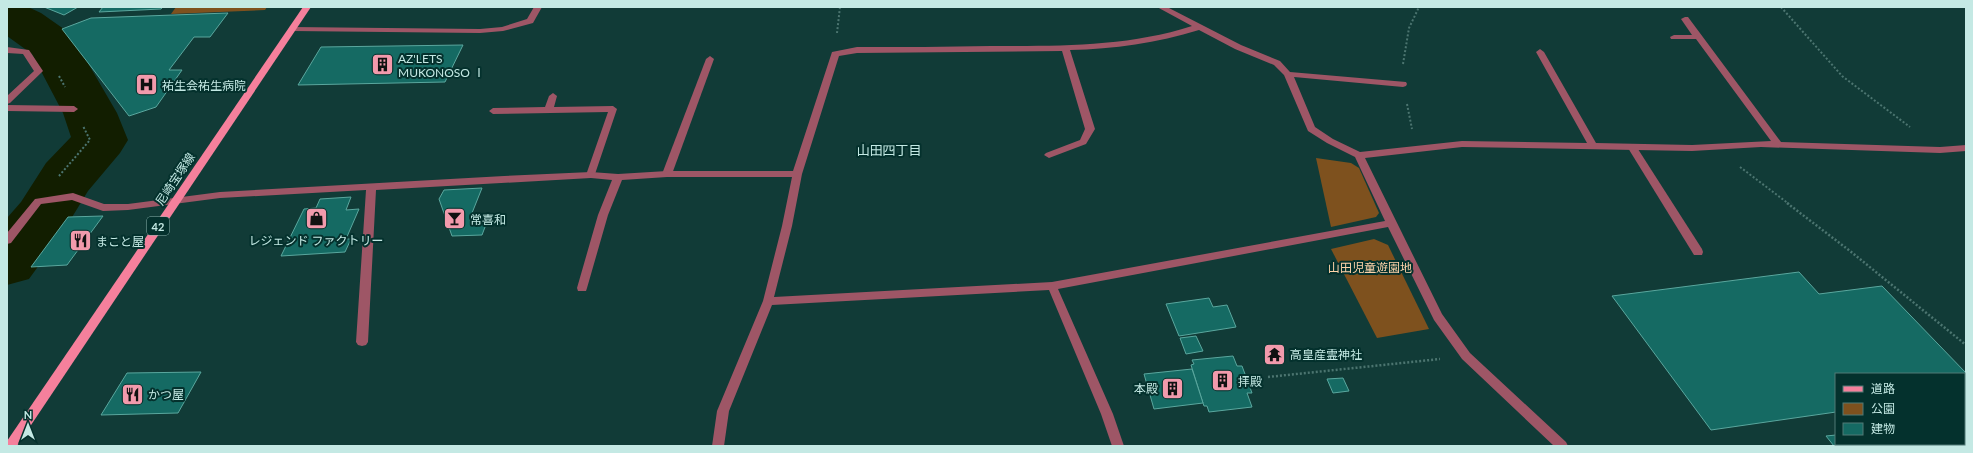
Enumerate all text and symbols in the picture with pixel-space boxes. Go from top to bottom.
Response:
place label: AZ'LETS MUKONOSO Ⅰ [398,51,485,80]
building icon: AZ'LETS MUKONOSO Ⅰ [369,52,395,78]
hospital icon: 祐生会祐生病院 [133,72,159,98]
place label: 祐生会祐生病院 [162,78,246,93]
district label: 山田四丁目 [856,142,922,158]
street label: 尼崎宝塚線 [152,150,198,208]
shop icon: レジェンド ファクトリー [303,206,329,232]
bar icon: 常喜和 [441,206,467,232]
place label: 常喜和 [470,212,506,227]
road number: 42 [147,217,169,235]
restaurant icon: まこと屋 [67,228,93,254]
place label: レジェンド ファクトリー [248,233,384,248]
place label: まこと屋 [96,234,144,249]
park label: 山田児童遊園地 [1328,260,1412,275]
temple icon: 高皇産霊神社 [1261,341,1287,367]
place label: 高皇産霊神社 [1290,347,1362,362]
building icon: 拝殿 [1209,368,1235,394]
legend [1835,373,1965,445]
place label: 拝殿 [1238,374,1262,389]
building icon: 本殿 [1160,375,1186,401]
restaurant icon: かつ屋 [119,381,145,407]
place label: 本殿 [1134,381,1158,396]
text: 道路 [1871,381,1895,396]
place label: かつ屋 [148,387,184,402]
text: 公園 [1871,401,1895,416]
north arrow [8,405,48,445]
text: N [24,408,32,421]
text: 建物 [1871,421,1895,436]

